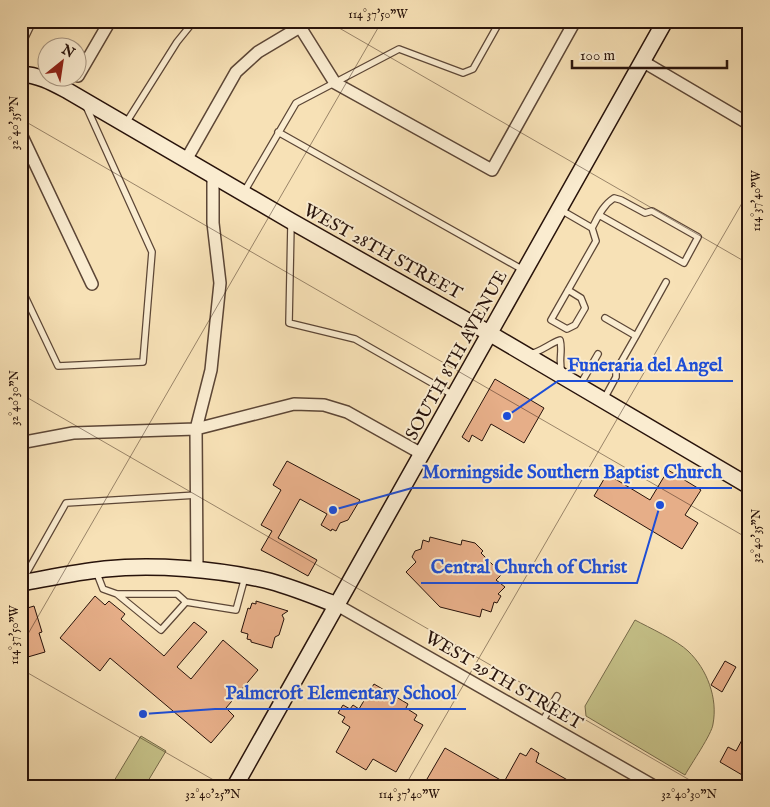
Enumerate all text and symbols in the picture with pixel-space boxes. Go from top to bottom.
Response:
text: 114°37'50"W [348,7,408,22]
north arrow [38,38,88,88]
scale bar [572,38,728,70]
text: N [57,40,78,62]
text: 100 m [580,46,616,65]
text: 32°40'35"N [7,95,22,150]
text: 114°37'40"W [749,170,764,232]
street label: WEST 28TH STREET [299,199,466,305]
street label: SOUTH 8TH AVENUE [401,267,514,445]
callout: Funeraria del Angel [558,347,733,381]
text: Funeraria del Angel [567,354,724,378]
text: 32°40'30"N [7,370,22,426]
callout: Morningside Southern Baptist Church [412,454,732,488]
text: Morningside Southern Baptist Church [422,461,723,485]
text: 32°40'35"N [749,508,764,563]
callout: Central Church of Christ [421,549,637,583]
text: Central Church of Christ [431,556,628,580]
text: 114°37'50"W [7,605,22,665]
street label: WEST 29TH STREET [420,627,586,736]
callout: Palmcroft Elementary School [215,675,466,709]
text: Palmcroft Elementary School [226,682,457,706]
text: 32°40'25"N [185,787,241,802]
text: 114°37'40"W [378,787,440,802]
text: 32°40'30"N [661,787,717,802]

